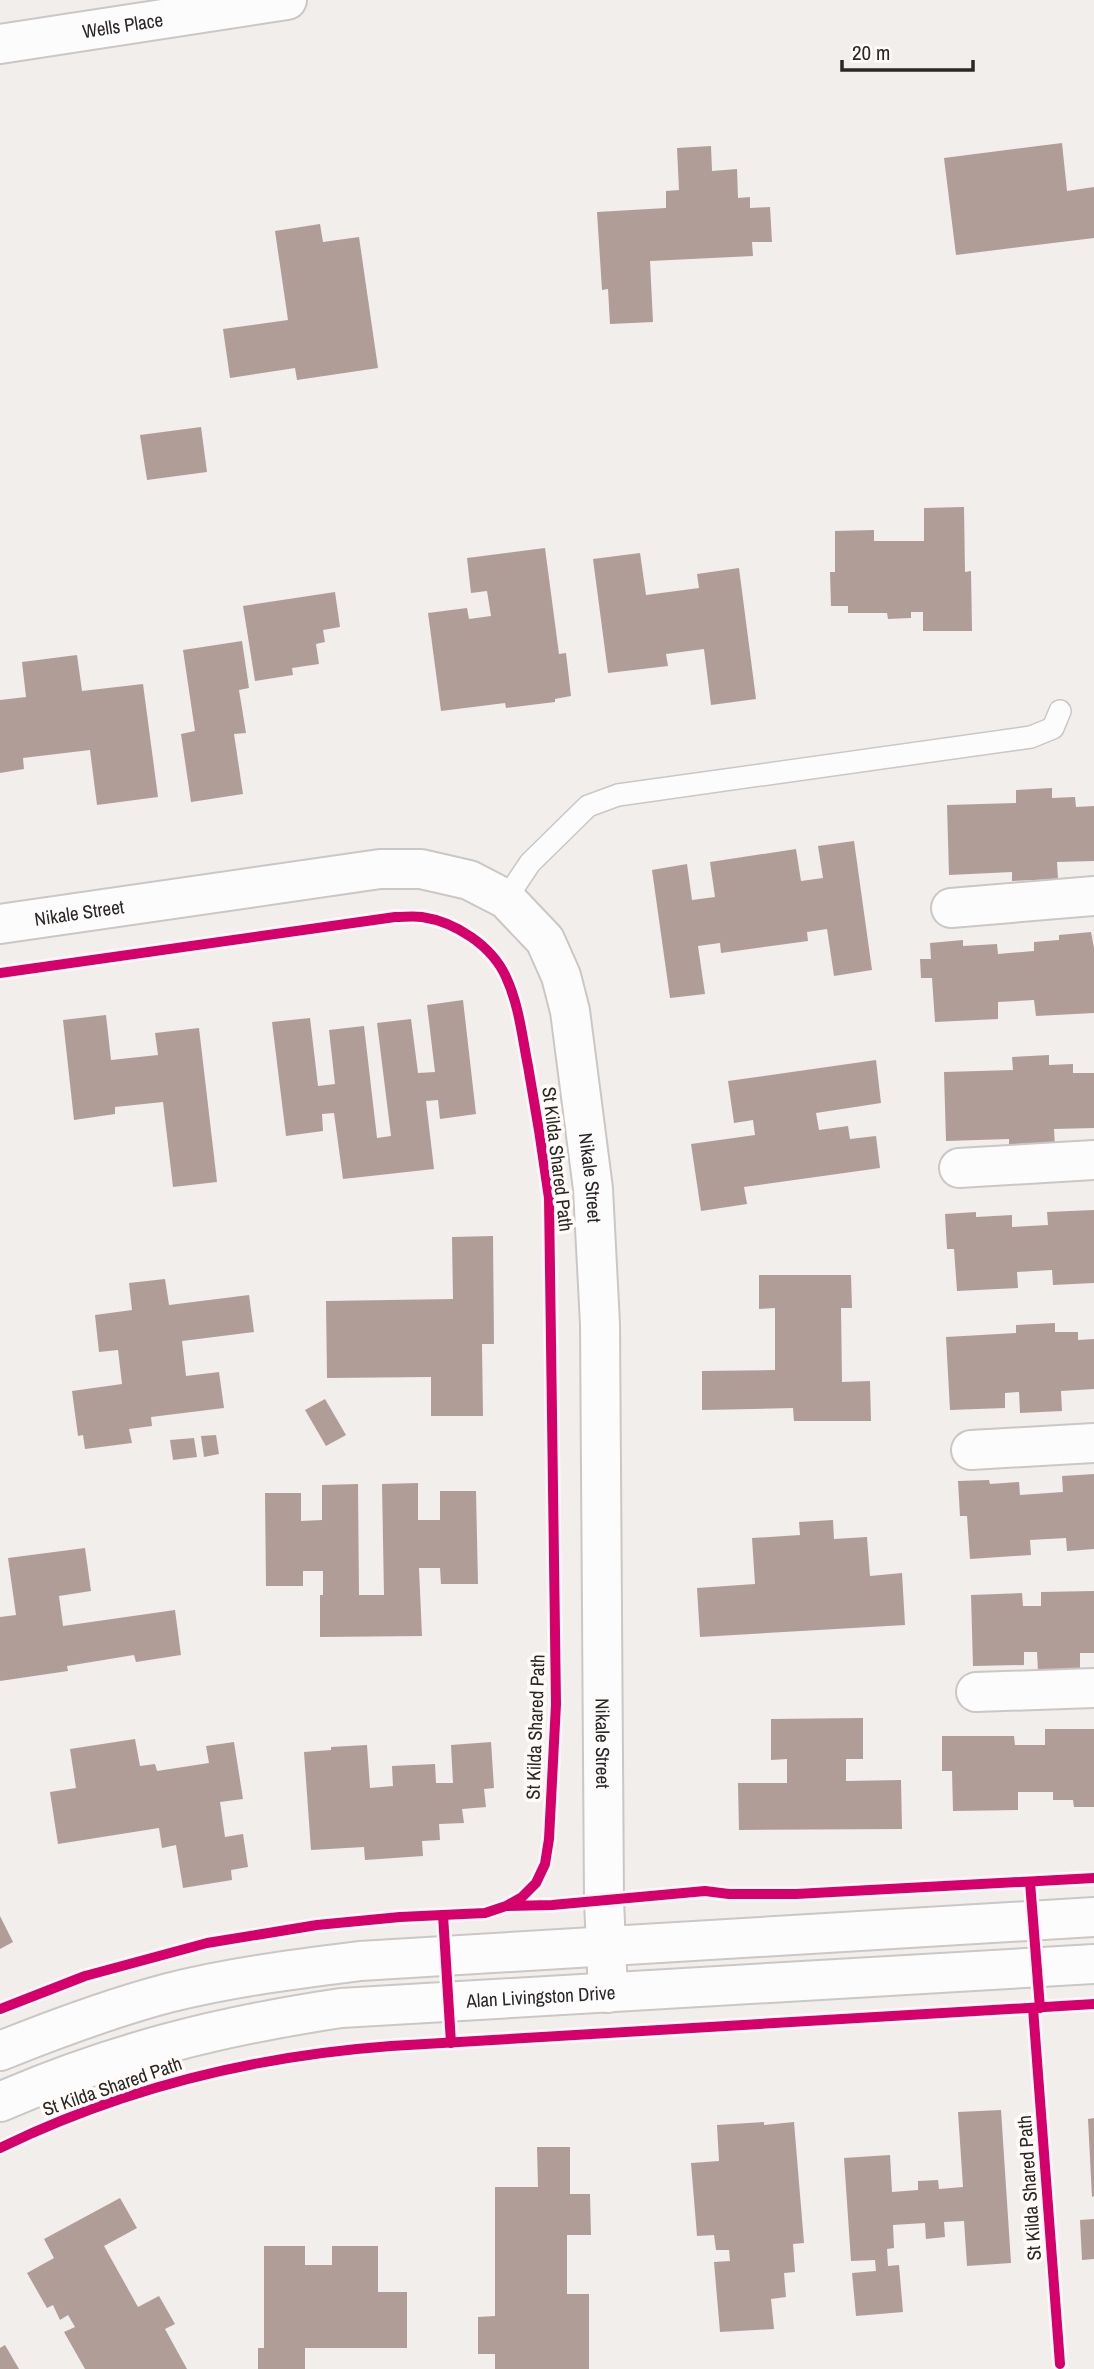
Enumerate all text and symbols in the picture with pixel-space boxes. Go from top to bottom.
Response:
street label: Wells Place [80,6,165,44]
scale bar [842,28,973,72]
text: 20 m [852,38,890,67]
street label: Nikale Street [33,893,126,932]
street label: St Kilda Shared Path [536,1085,580,1233]
street label: Nikale Street [573,1131,608,1224]
street label: St Kilda Shared Path [519,1654,551,1800]
street label: Nikale Street [590,1698,616,1789]
street label: Alan Livingston Drive [465,1979,616,2014]
street label: St Kilda Shared Path [39,2050,185,2122]
street label: St Kilda Shared Path [1011,2115,1047,2261]

